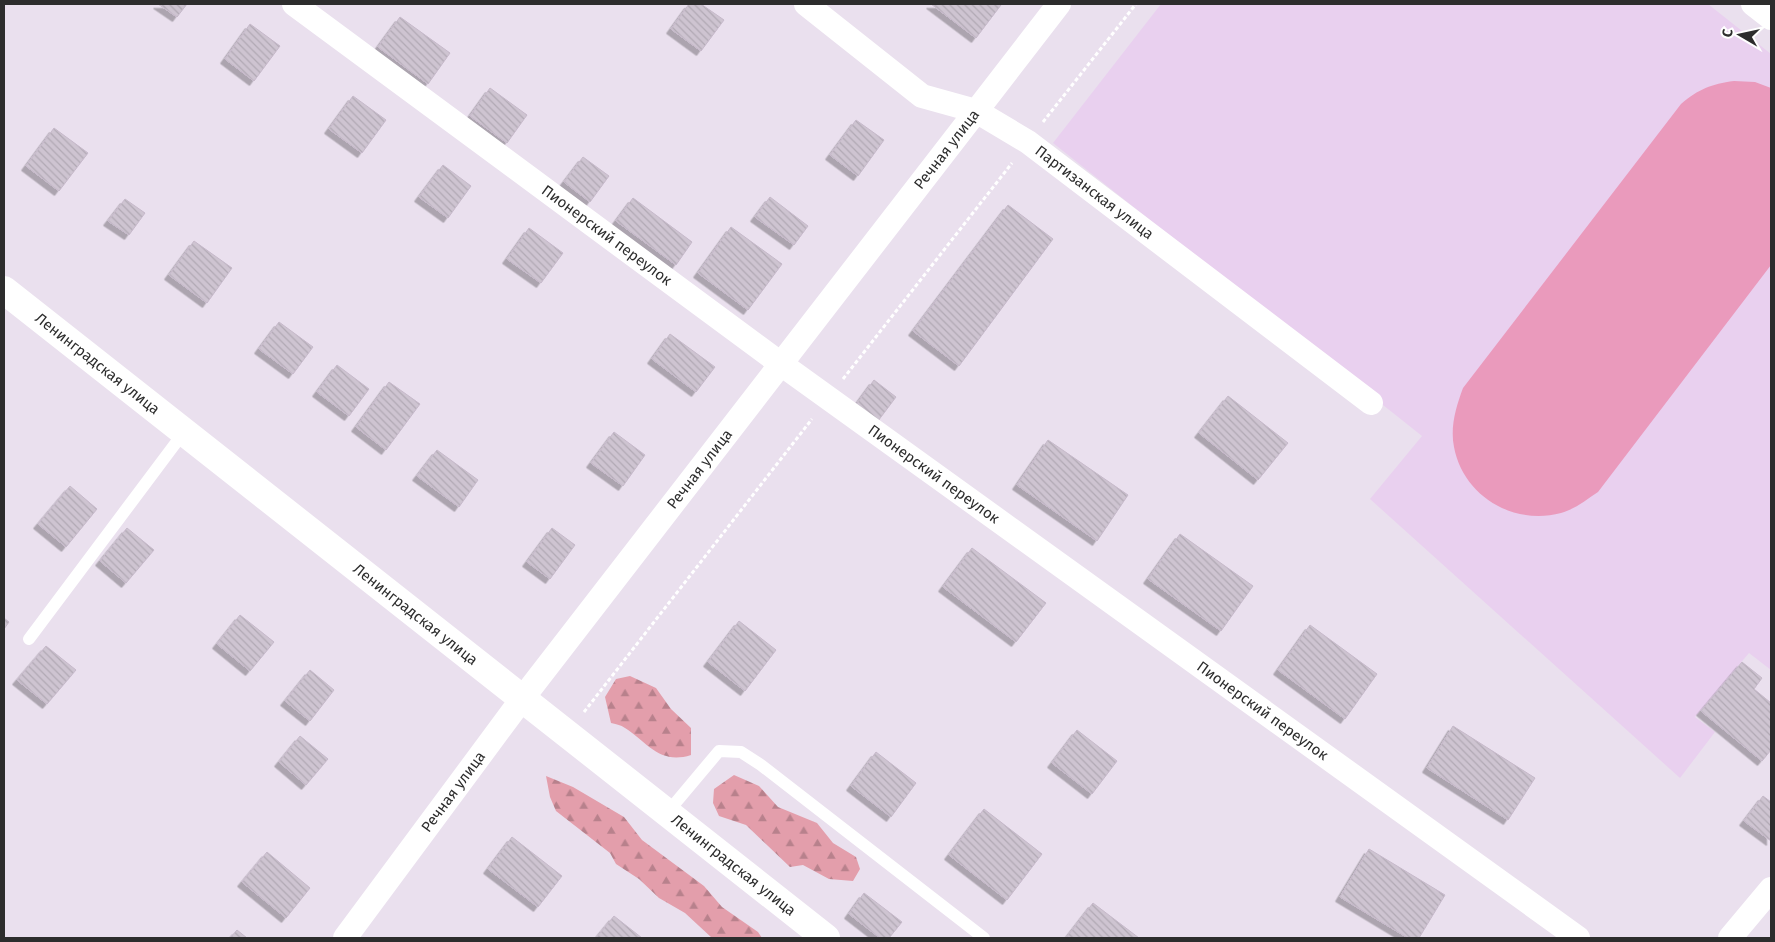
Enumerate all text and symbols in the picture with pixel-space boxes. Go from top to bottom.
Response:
north arrow [1715,10,1765,60]
text: С [1719,28,1737,38]
street label: Речная улица [910,106,983,193]
street label: Партизанская улица [1032,142,1157,243]
street label: Пионерский переулок [538,181,676,289]
street label: Ленинградская улица [32,309,163,418]
street label: Пионерский переулок [865,421,1003,528]
street label: Речная улица [663,426,736,512]
street label: Ленинградская улица [350,560,481,669]
street label: Пионерский переулок [1193,657,1332,764]
street label: Речная улица [418,748,489,836]
street label: Ленинградская улица [668,811,799,920]

